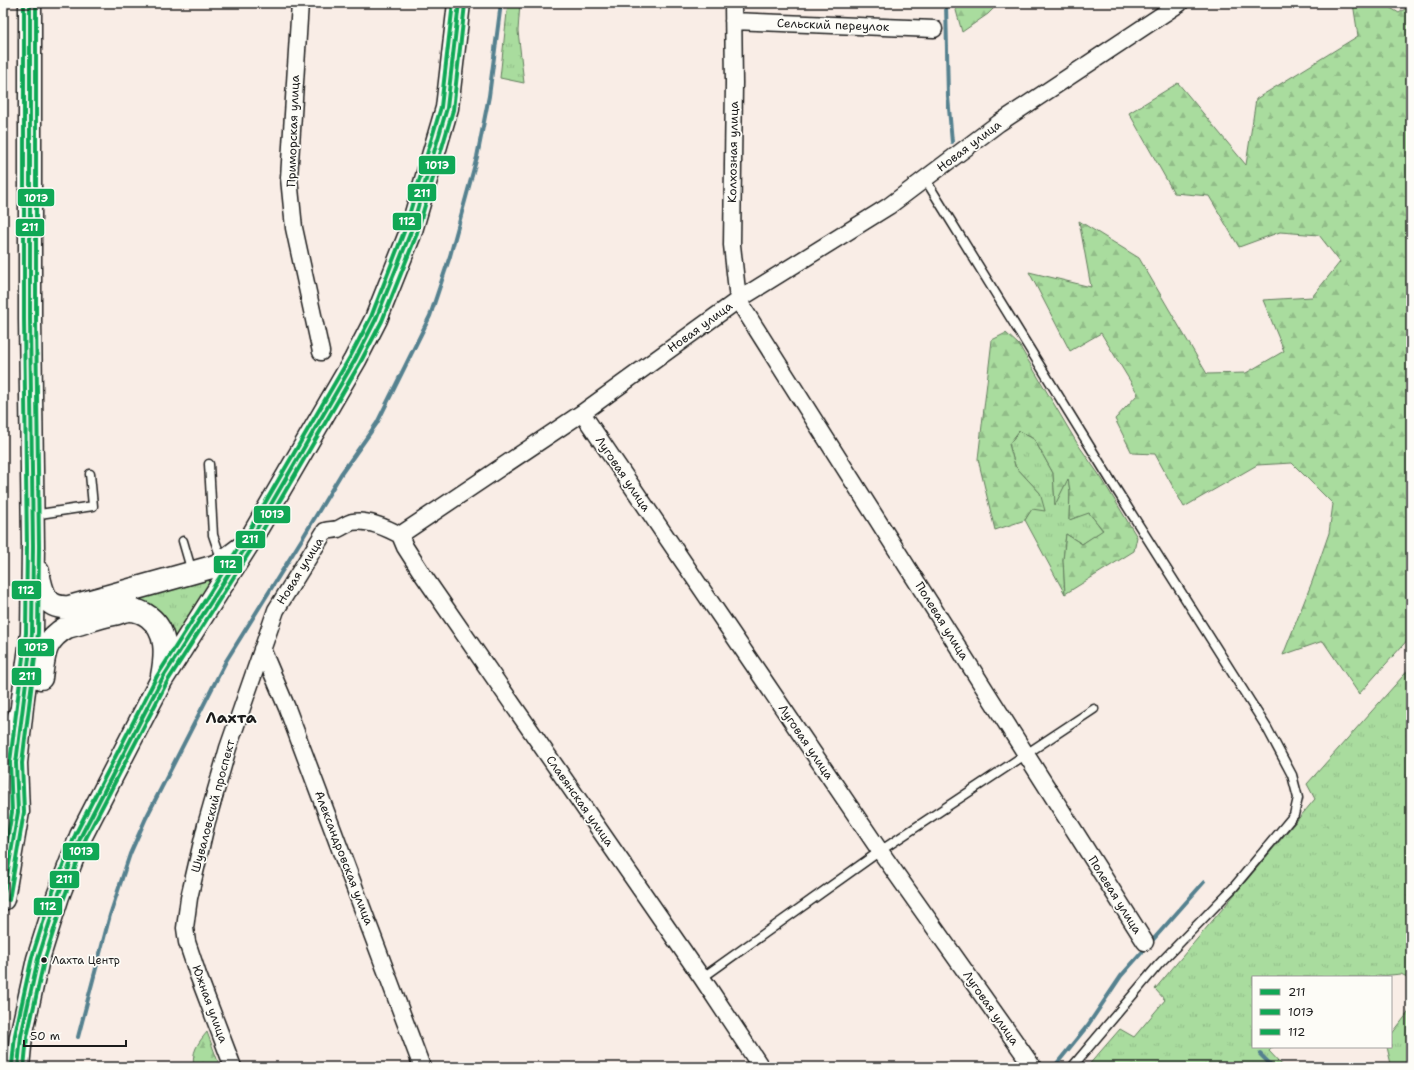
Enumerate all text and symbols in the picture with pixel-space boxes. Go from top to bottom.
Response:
street label: Сельский переулок [777,15,890,35]
street label: Приморская улица [283,74,303,187]
street label: Колхозная улица [724,100,742,203]
street label: Новая улица [934,116,1005,175]
line badge: 101Э [418,155,456,175]
text: 101Э [425,158,449,173]
line badge: 211 [407,183,437,202]
text: 211 [414,186,430,201]
line badge: 101Э [17,188,55,207]
text: 101Э [24,191,48,206]
line badge: 112 [392,212,422,231]
text: 112 [398,214,416,229]
line badge: 211 [15,218,45,237]
text: 211 [22,220,38,235]
street label: Новая улица [664,298,736,356]
street label: Луговая улица [592,433,654,515]
line badge: 101Э [253,505,291,524]
text: 101Э [260,507,284,522]
line badge: 211 [235,530,266,549]
text: 211 [242,532,258,547]
street label: Новая улица [273,534,327,608]
line badge: 112 [213,555,243,574]
text: 112 [219,557,237,572]
street label: Полевая улица [912,579,973,663]
line badge: 112 [11,580,42,600]
text: 112 [17,583,35,598]
line badge: 101Э [17,638,55,657]
text: 101Э [24,640,48,655]
line badge: 211 [11,667,42,686]
text: 211 [19,669,35,684]
street label: Луговая улица [775,701,837,783]
district label: Лахта [205,707,257,728]
street label: Шуваловский проспект [188,737,239,874]
street label: Славянская улица [543,752,618,850]
street label: Александровская улица [311,788,377,928]
line badge: 101Э [62,842,100,861]
text: 101Э [69,844,93,859]
street label: Полевая улица [1085,853,1146,937]
line badge: 211 [49,870,80,889]
text: 211 [56,872,72,887]
line badge: 112 [33,897,63,916]
text: 112 [39,899,57,914]
place label: Лахта Центр [52,953,120,968]
marker: Лахта Центр [39,955,49,965]
street label: Южная улица [189,963,232,1046]
street label: Луговая улица [959,968,1023,1049]
legend [1252,976,1392,1048]
text: 211 [1288,984,1305,1000]
text: 101Э [1288,1004,1314,1020]
scale bar [24,1022,126,1048]
text: 112 [1288,1024,1305,1040]
text: 50 m [30,1028,60,1044]

